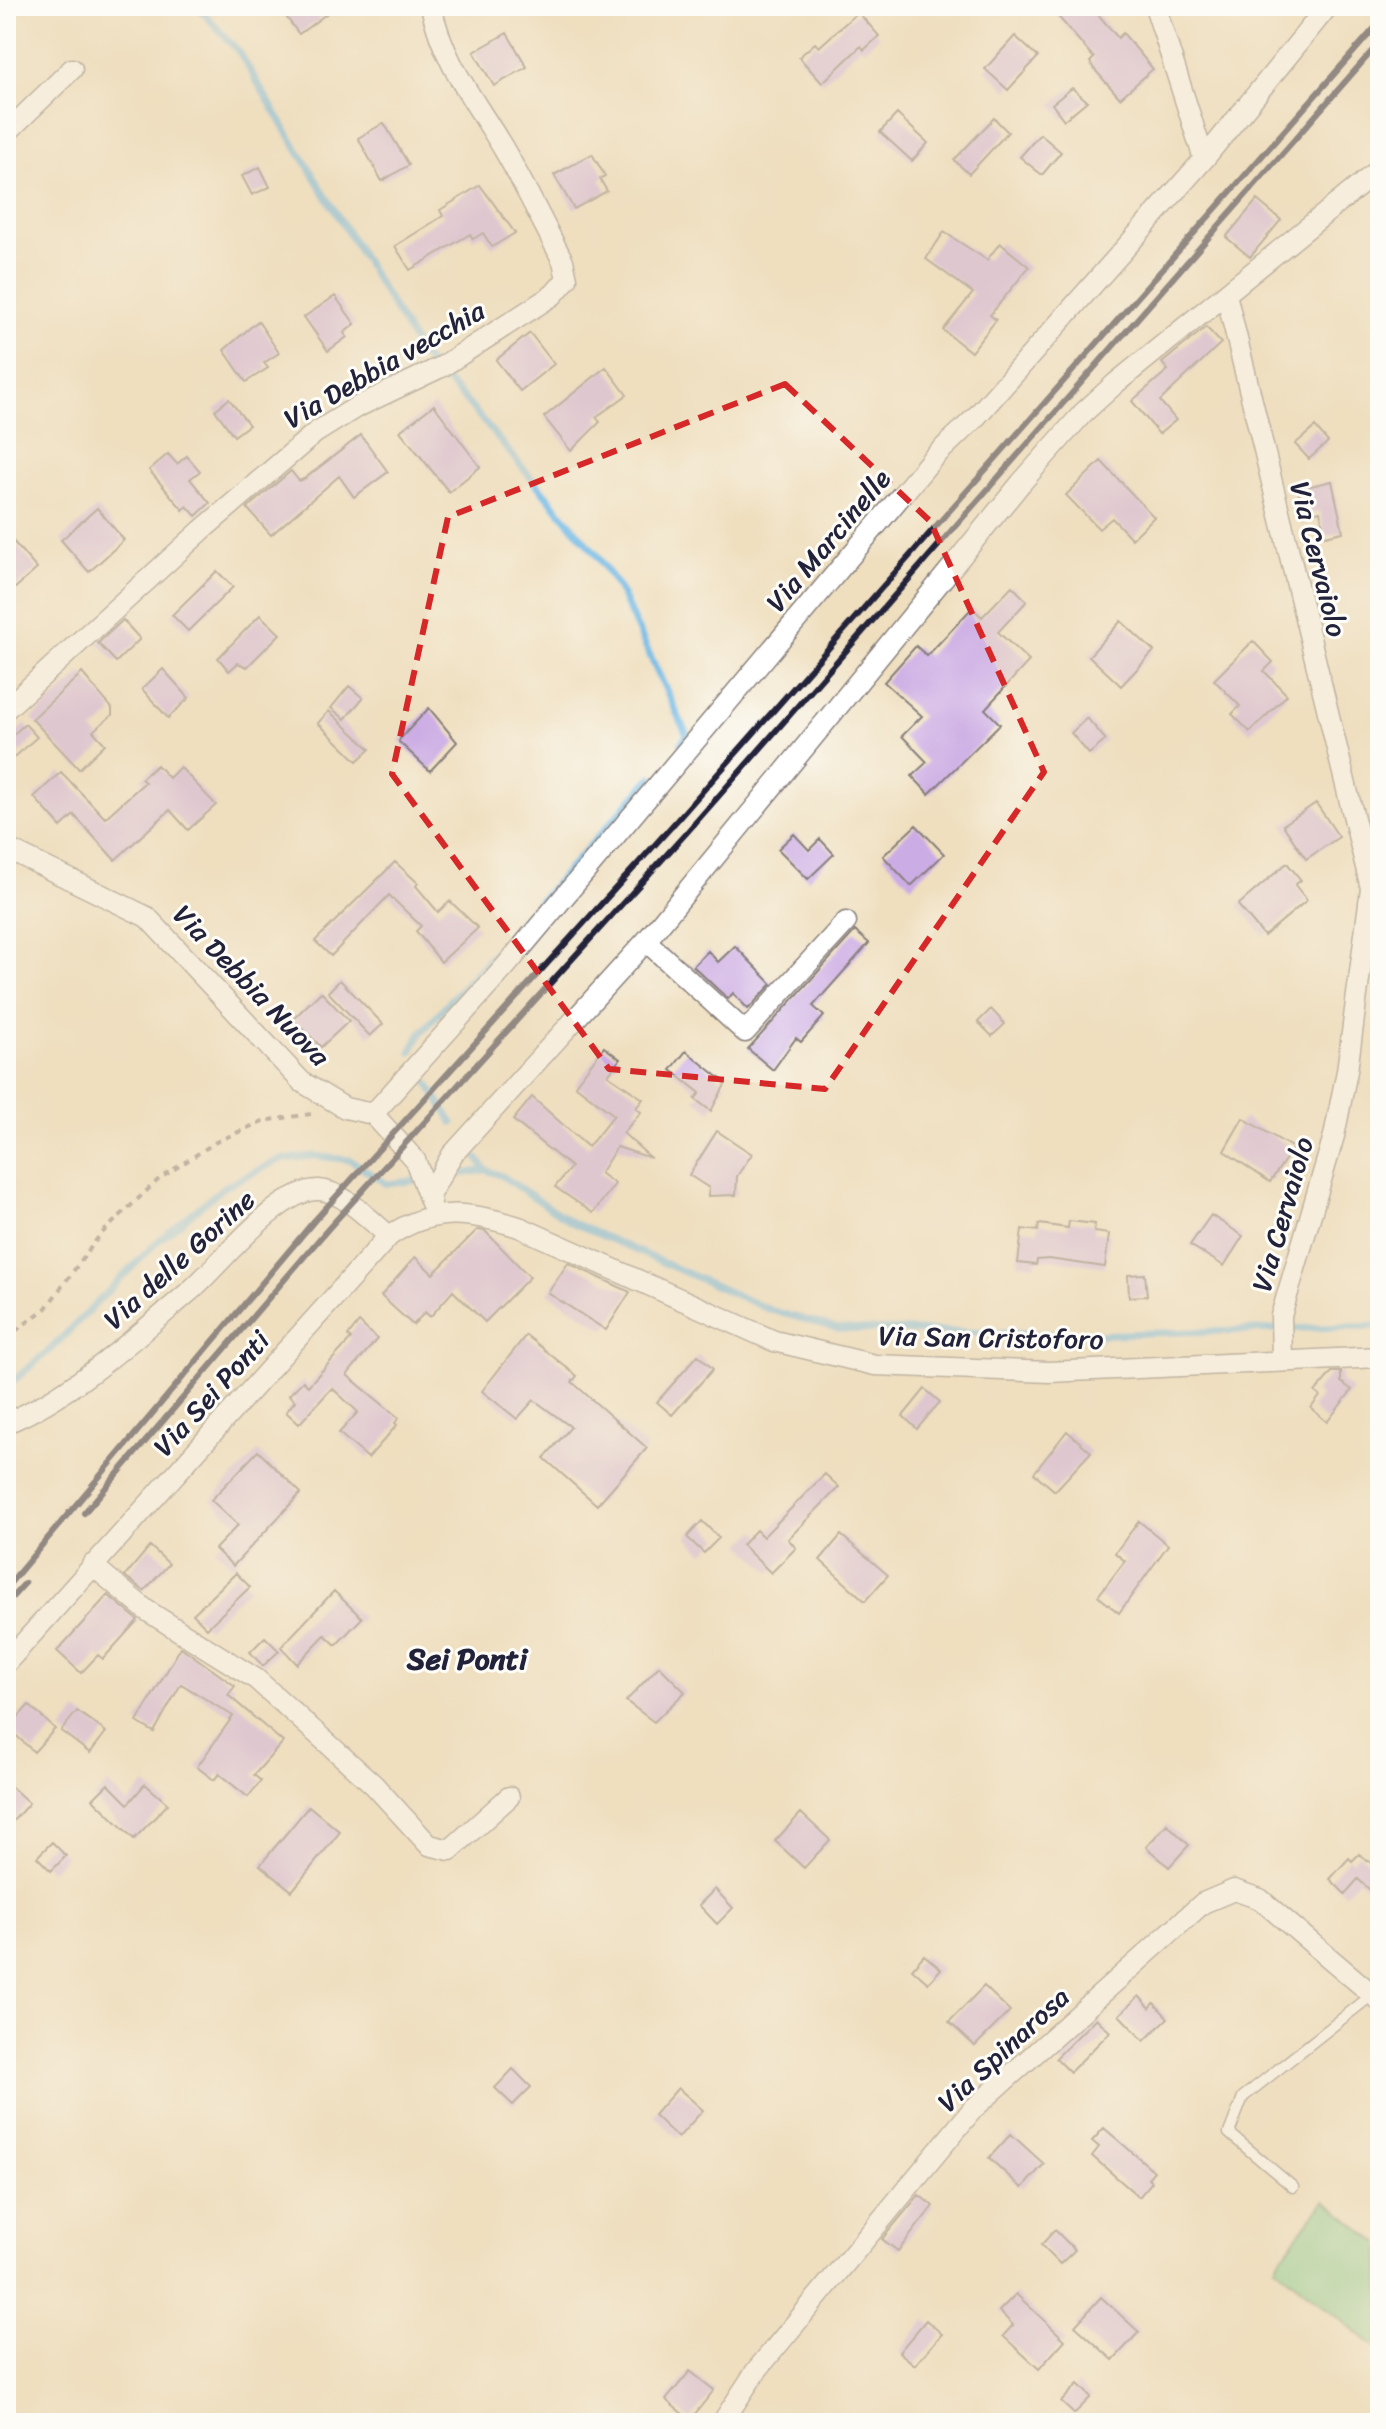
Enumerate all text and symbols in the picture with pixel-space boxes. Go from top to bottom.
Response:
street label: Via Debbia vecchia [274,286,495,442]
street label: Via Marcinelle [753,457,904,623]
street label: Via Cervaiolo [1276,476,1362,642]
street label: Via Debbia Nuova [161,892,343,1079]
street label: Via Cervaiolo [1237,1131,1328,1297]
street label: Via delle Gorine [92,1177,267,1342]
street label: Via San Cristoforo [878,1311,1104,1364]
street label: Via Sei Ponti [141,1318,283,1468]
district label: Sei Ponti [406,1632,529,1686]
street label: Via Spinarosa [925,1974,1081,2124]

